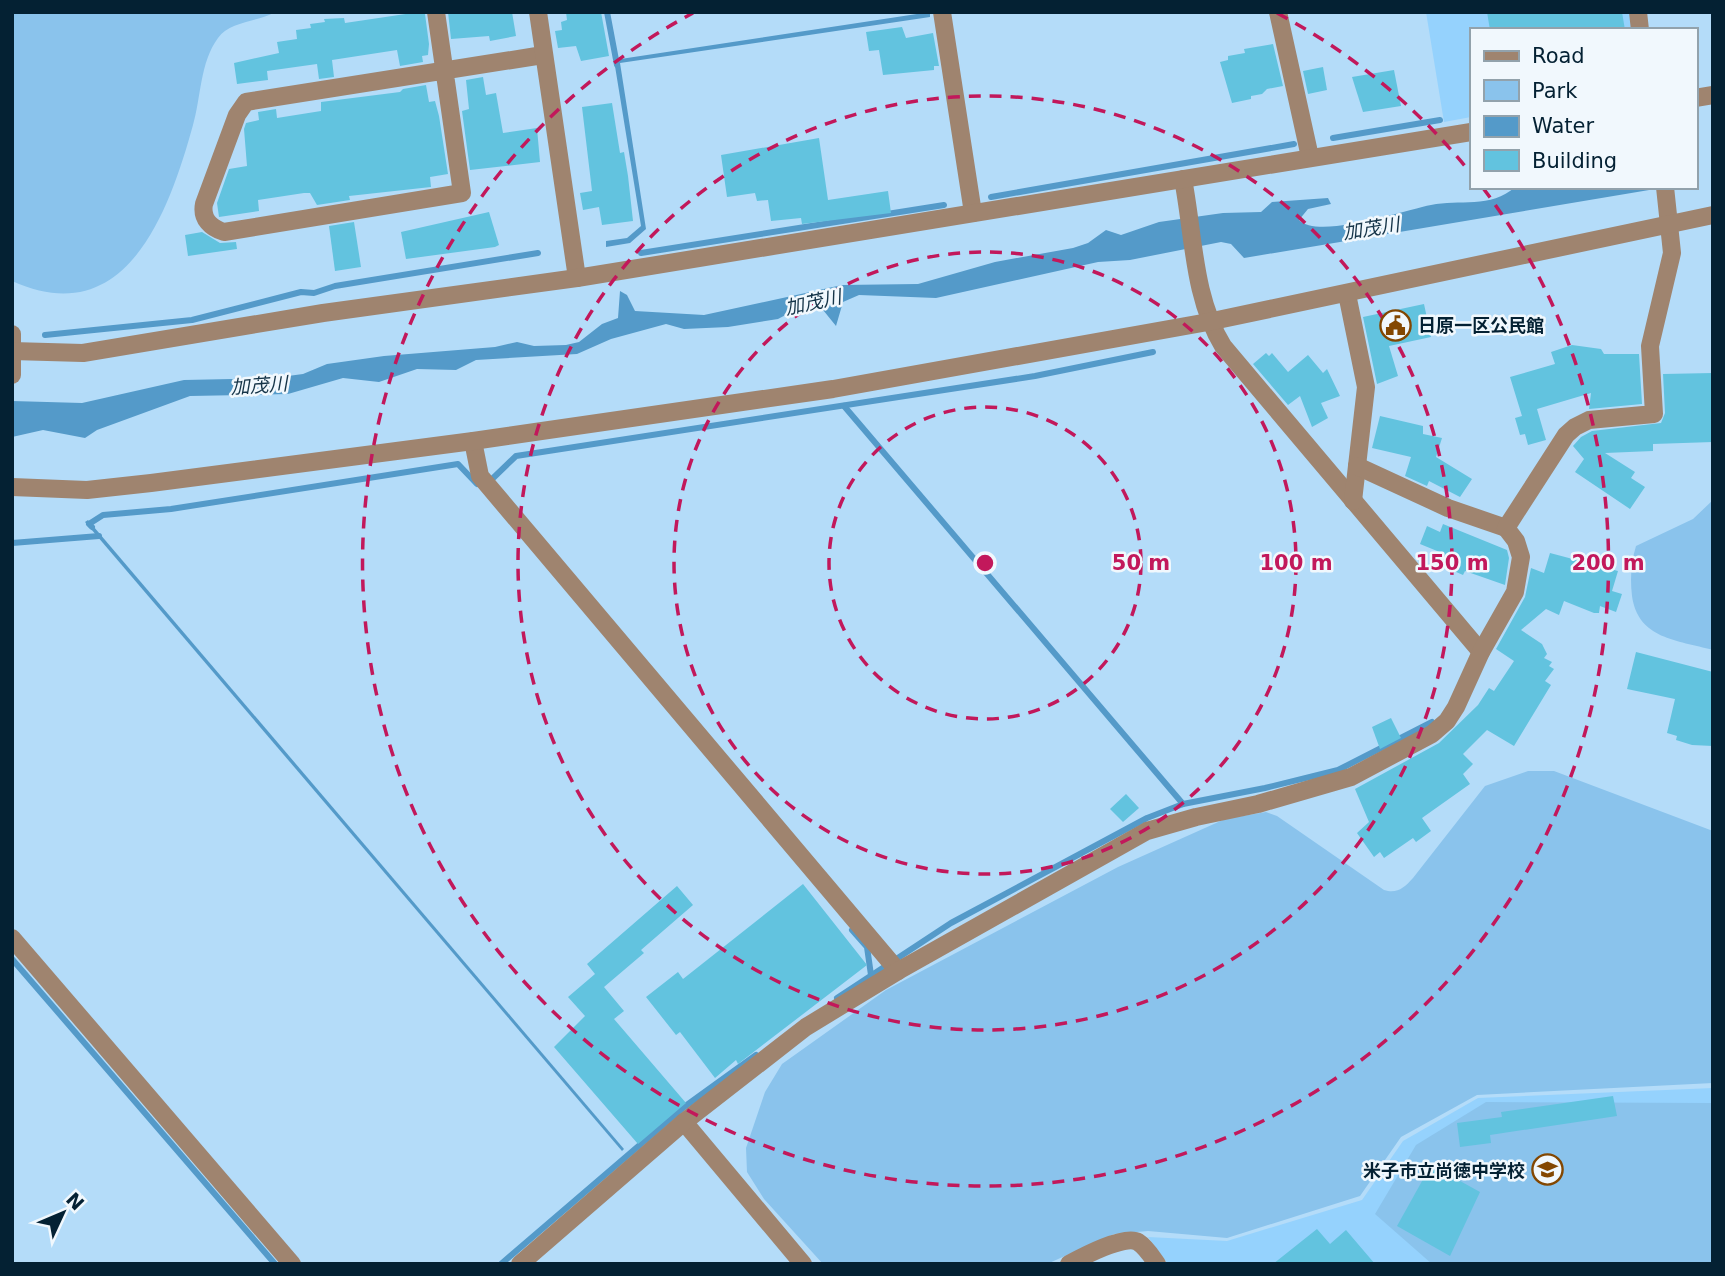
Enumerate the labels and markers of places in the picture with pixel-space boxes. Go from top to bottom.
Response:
public building icon: 日原一区公民館 [1378,308,1412,342]
place label: 日原一区公民館 [1418,315,1544,336]
centre of rings [973,551,997,575]
school or university icon: 米子市立尚徳中学校 [1531,1153,1565,1187]
place label: 米子市立尚徳中学校 [1363,1160,1525,1181]

